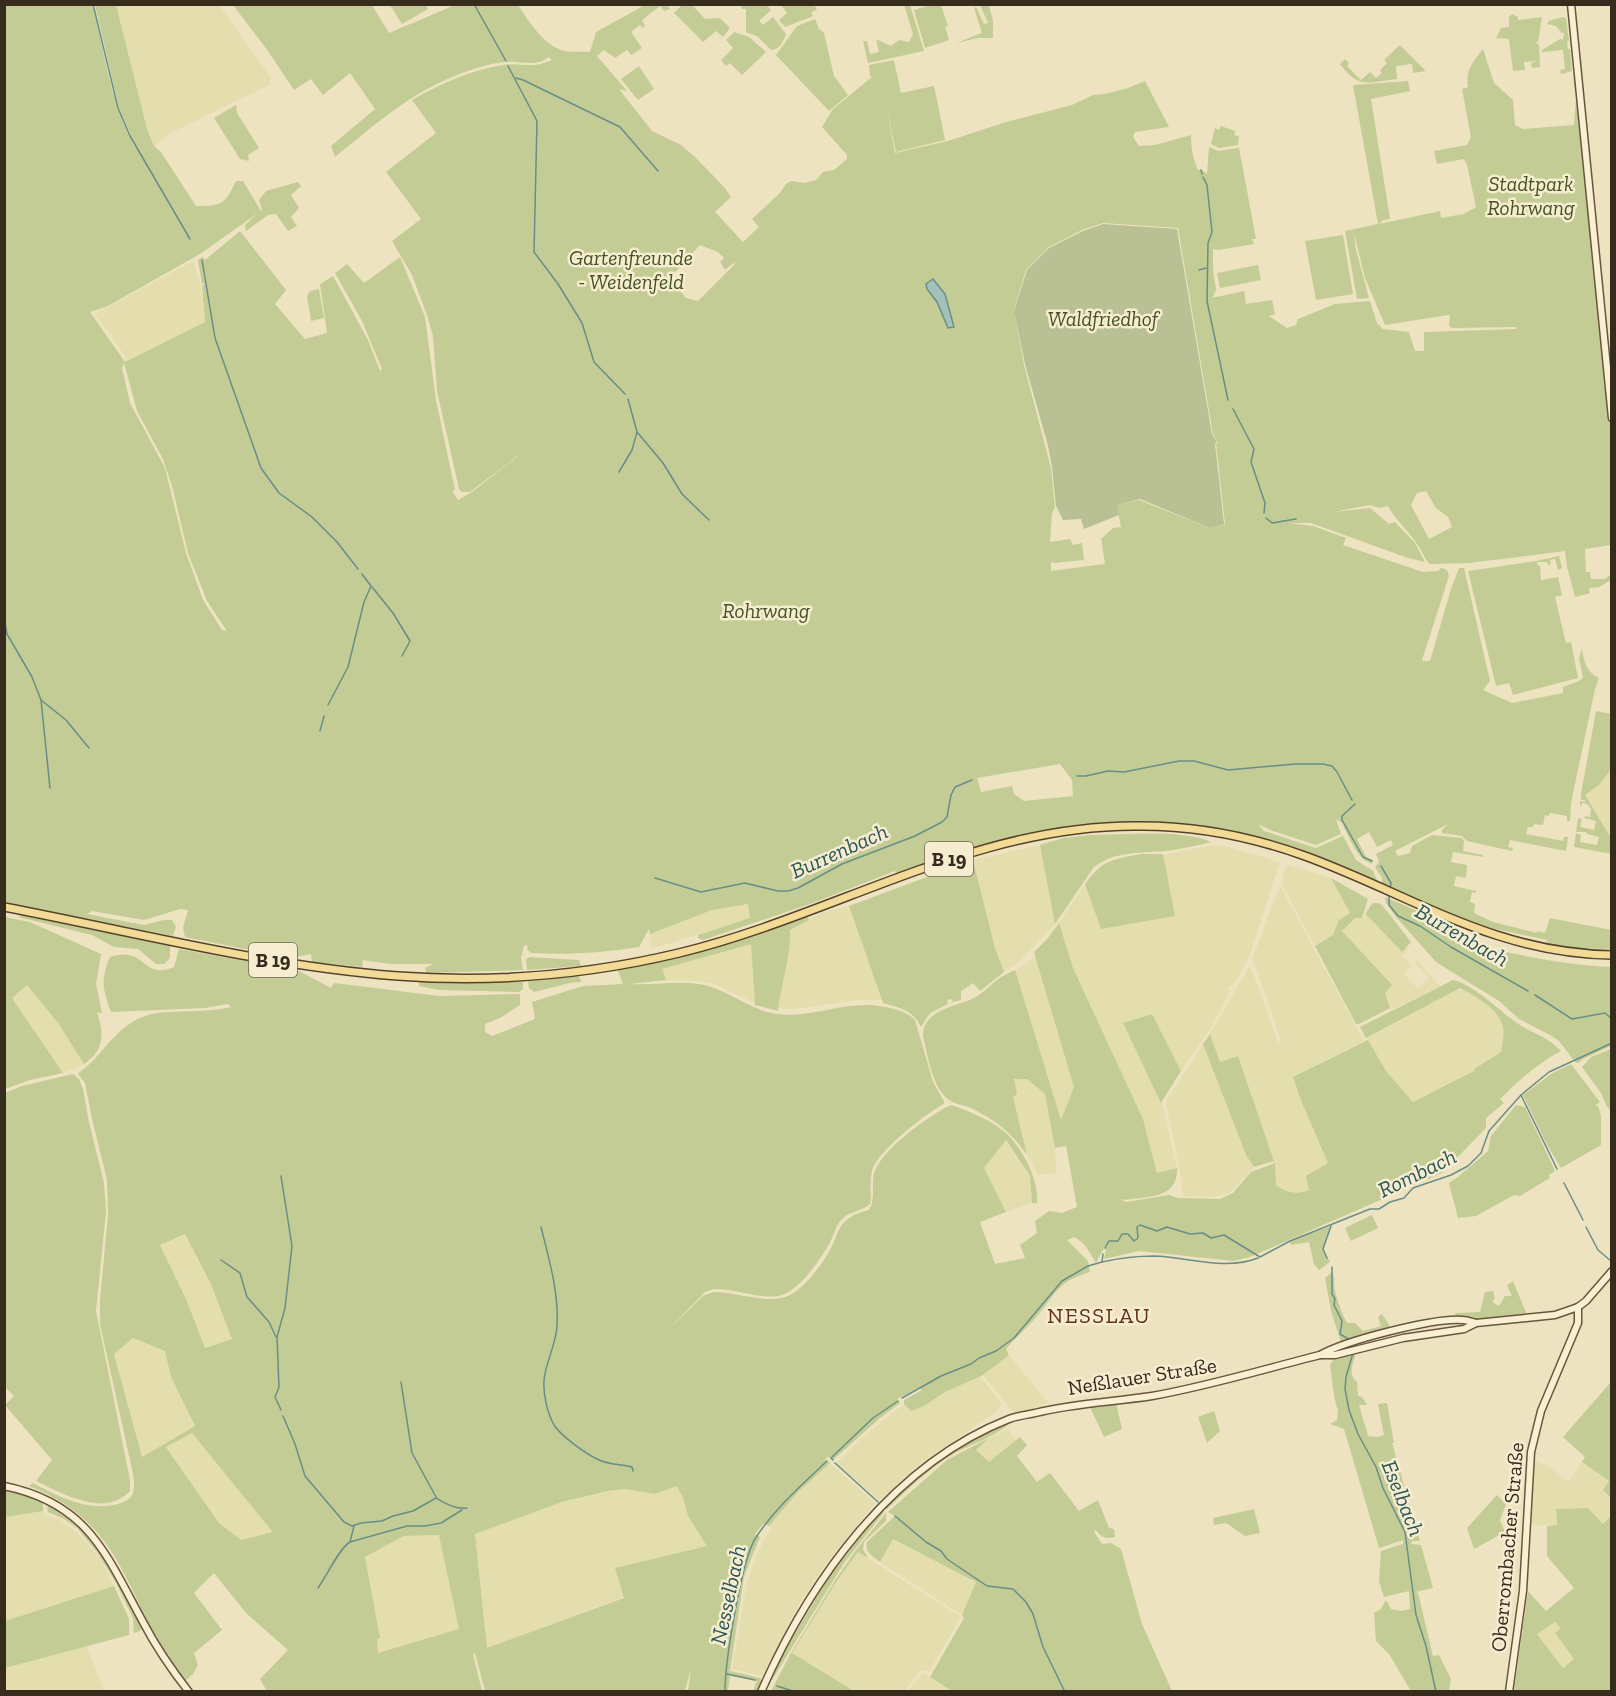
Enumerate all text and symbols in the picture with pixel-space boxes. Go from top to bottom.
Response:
park label: Stadtpark Rohrwang [1487,171,1575,220]
park label: Gartenfreunde - Weidenfeld [569,245,693,294]
park label: Waldfriedhof [1048,306,1161,331]
park label: Rohrwang [722,598,810,623]
water label: Burrenbach [786,818,892,884]
road number: B 19 [925,842,973,876]
water label: Burrenbach [1410,897,1514,973]
road number: B 19 [249,943,297,977]
water label: Rombach [1373,1143,1461,1203]
district label: NESSLAU [1047,1302,1151,1329]
street label: Neßlauer Straße [1066,1352,1219,1400]
street label: Oberrombacher Straße [1485,1441,1529,1653]
water label: Eselbach [1376,1456,1430,1540]
water label: Nesselbach [704,1543,752,1647]

